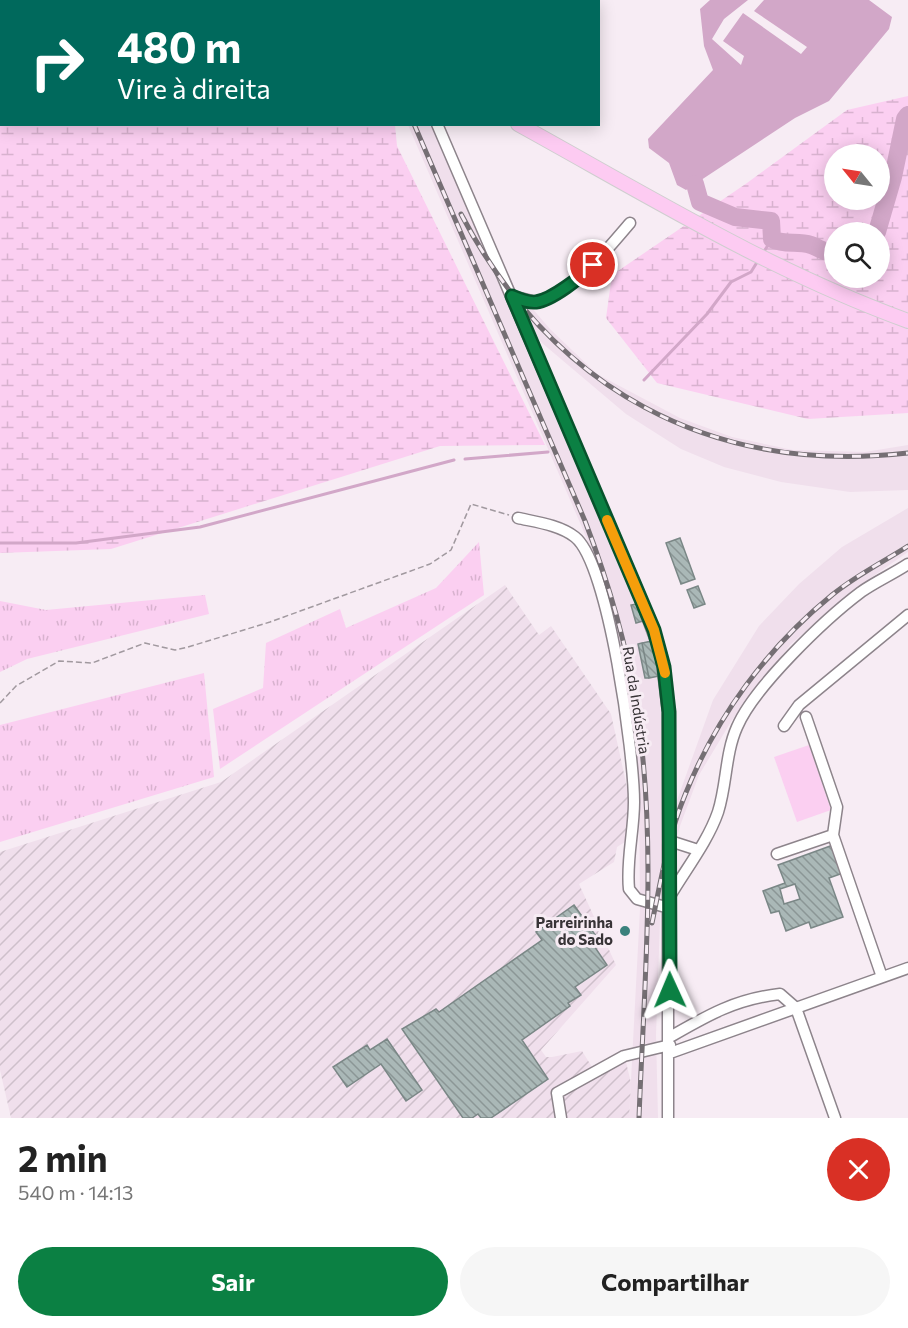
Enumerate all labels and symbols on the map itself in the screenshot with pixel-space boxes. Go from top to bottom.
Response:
north arrow [824,144,890,210]
pin [567,239,618,290]
street label: Rua da Indústria [620,645,654,755]
place label: Parreirinha do Sado [535,913,613,948]
marker: Parreirinha do Sado [618,924,632,938]
position arrow [638,958,702,1022]

